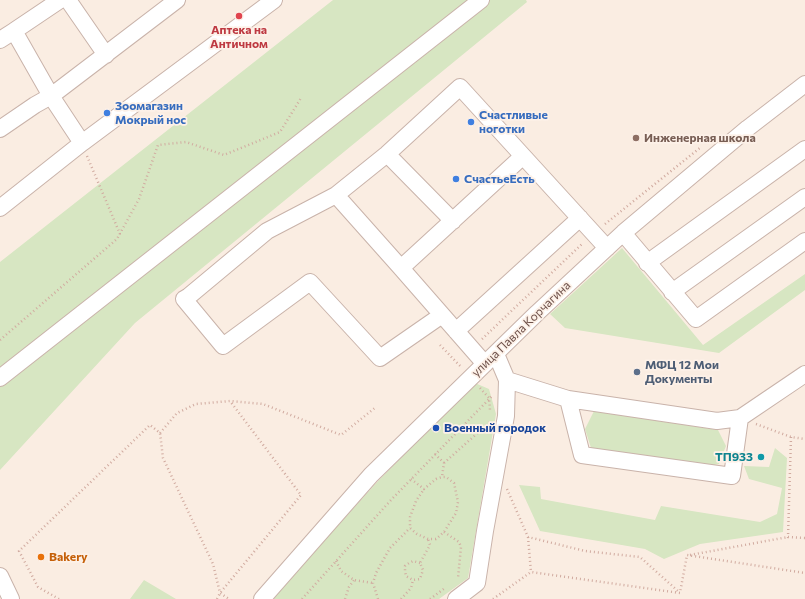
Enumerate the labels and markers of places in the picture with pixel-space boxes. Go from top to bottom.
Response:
marker: Аптека на Античном [234,11,244,21]
place label: Аптека на Античном [210,23,268,51]
place label: Зоомагазин Мокрый нос [115,99,186,127]
marker: Зоомагазин Мокрый нос [102,108,112,118]
place label: Счастливые ноготки [479,108,548,136]
marker: Счастливые ноготки [466,117,476,127]
place label: Инженерная школа [644,131,756,145]
marker: Инженерная школа [631,133,641,143]
place label: СчастьеЕсть [464,172,535,186]
marker: СчастьеЕсть [451,174,461,184]
place label: МФЦ 12 Мои Документы [645,358,719,386]
marker: МФЦ 12 Мои Документы [632,367,642,377]
place label: Военный городок [444,421,546,435]
marker: Военный городок [431,423,441,433]
place label: ТП933 [715,450,753,464]
marker: ТП933 [756,452,766,462]
place label: Bakery [49,550,88,564]
marker: Bakery [36,552,46,562]

